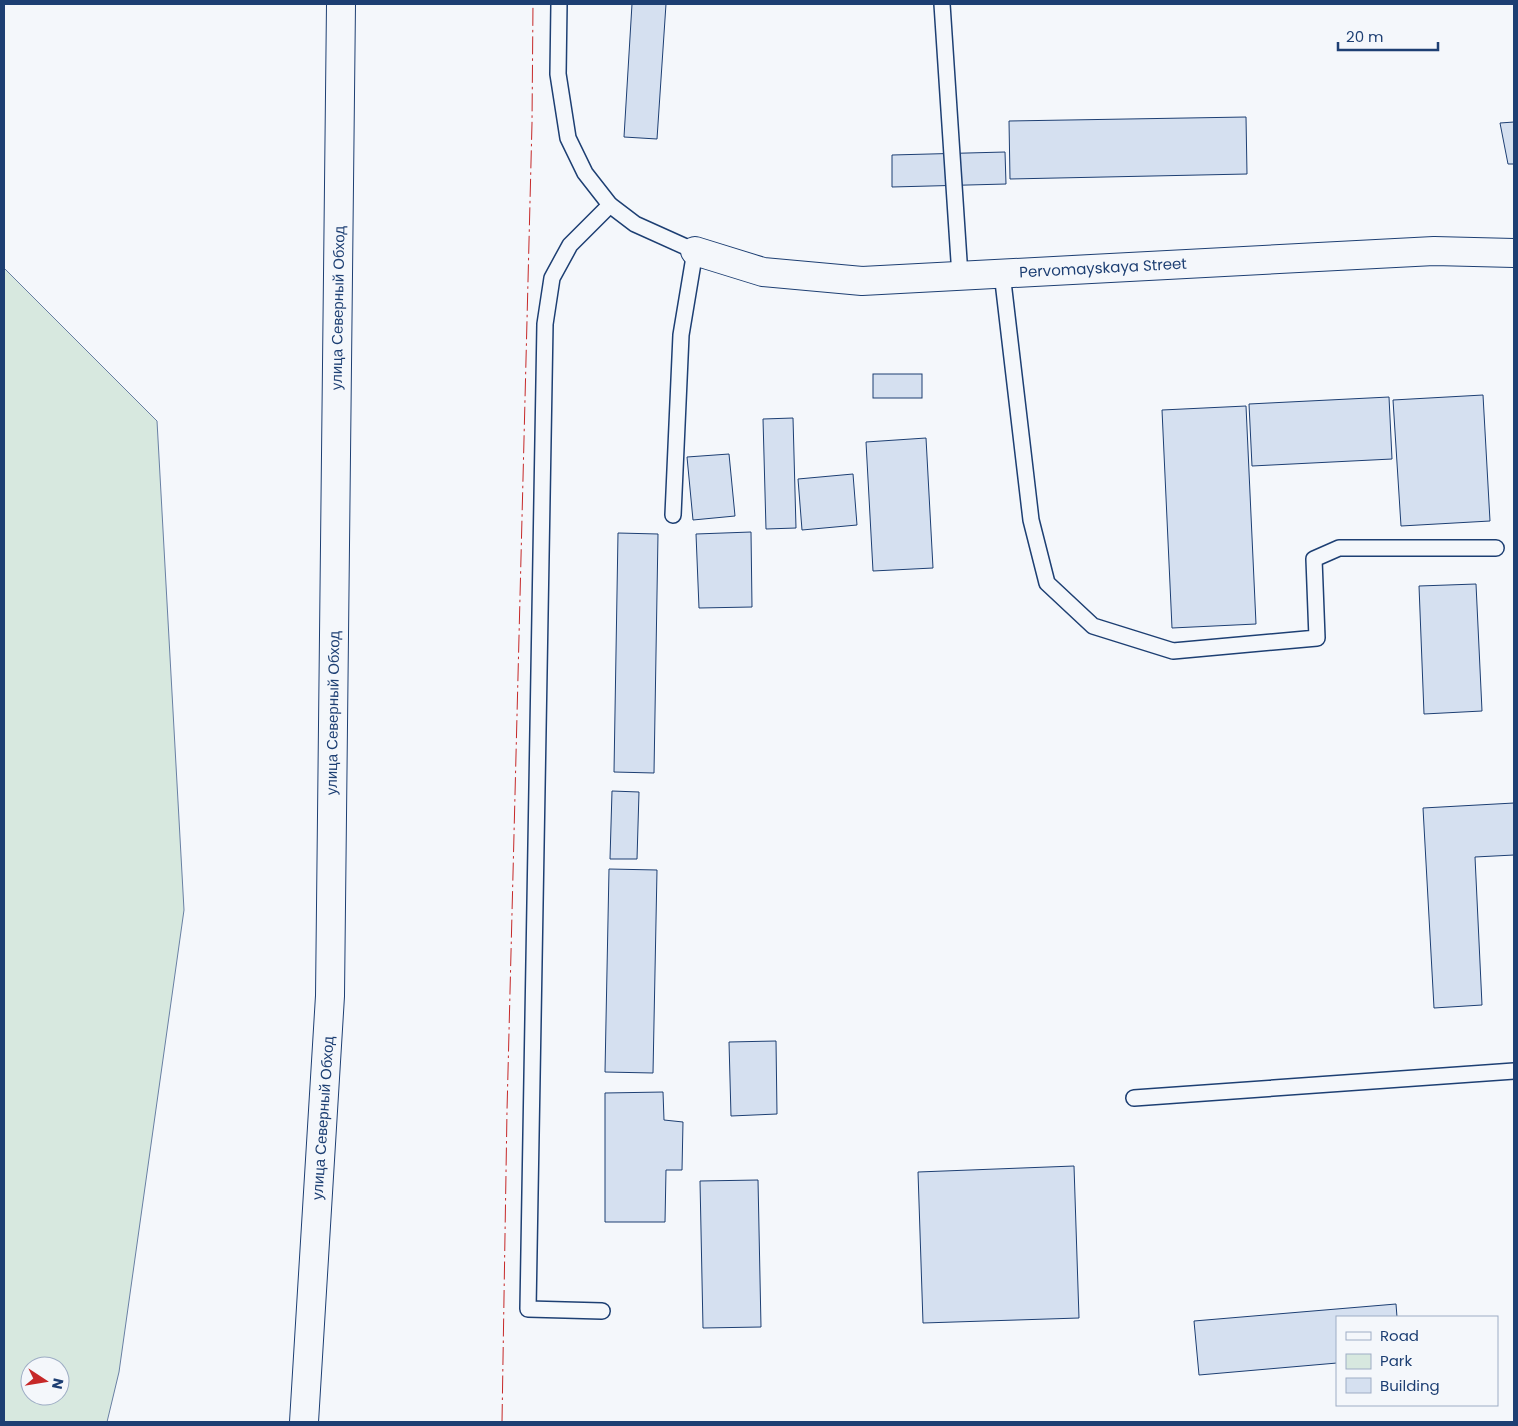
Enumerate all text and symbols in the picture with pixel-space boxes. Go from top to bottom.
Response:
scale bar [1338,20,1438,52]
text: 20 m [1346,26,1384,47]
street label: улица Северный Обход [326,225,349,390]
street label: Pervomayskaya Street [1019,253,1187,282]
street label: улица Северный Обход [321,630,344,795]
street label: улица Северный Обход [306,1035,339,1201]
legend [1336,1316,1498,1406]
text: Road [1380,1325,1419,1346]
text: Park [1380,1350,1412,1371]
north arrow [20,1356,70,1406]
text: Building [1380,1375,1440,1396]
text: N [47,1376,69,1391]

